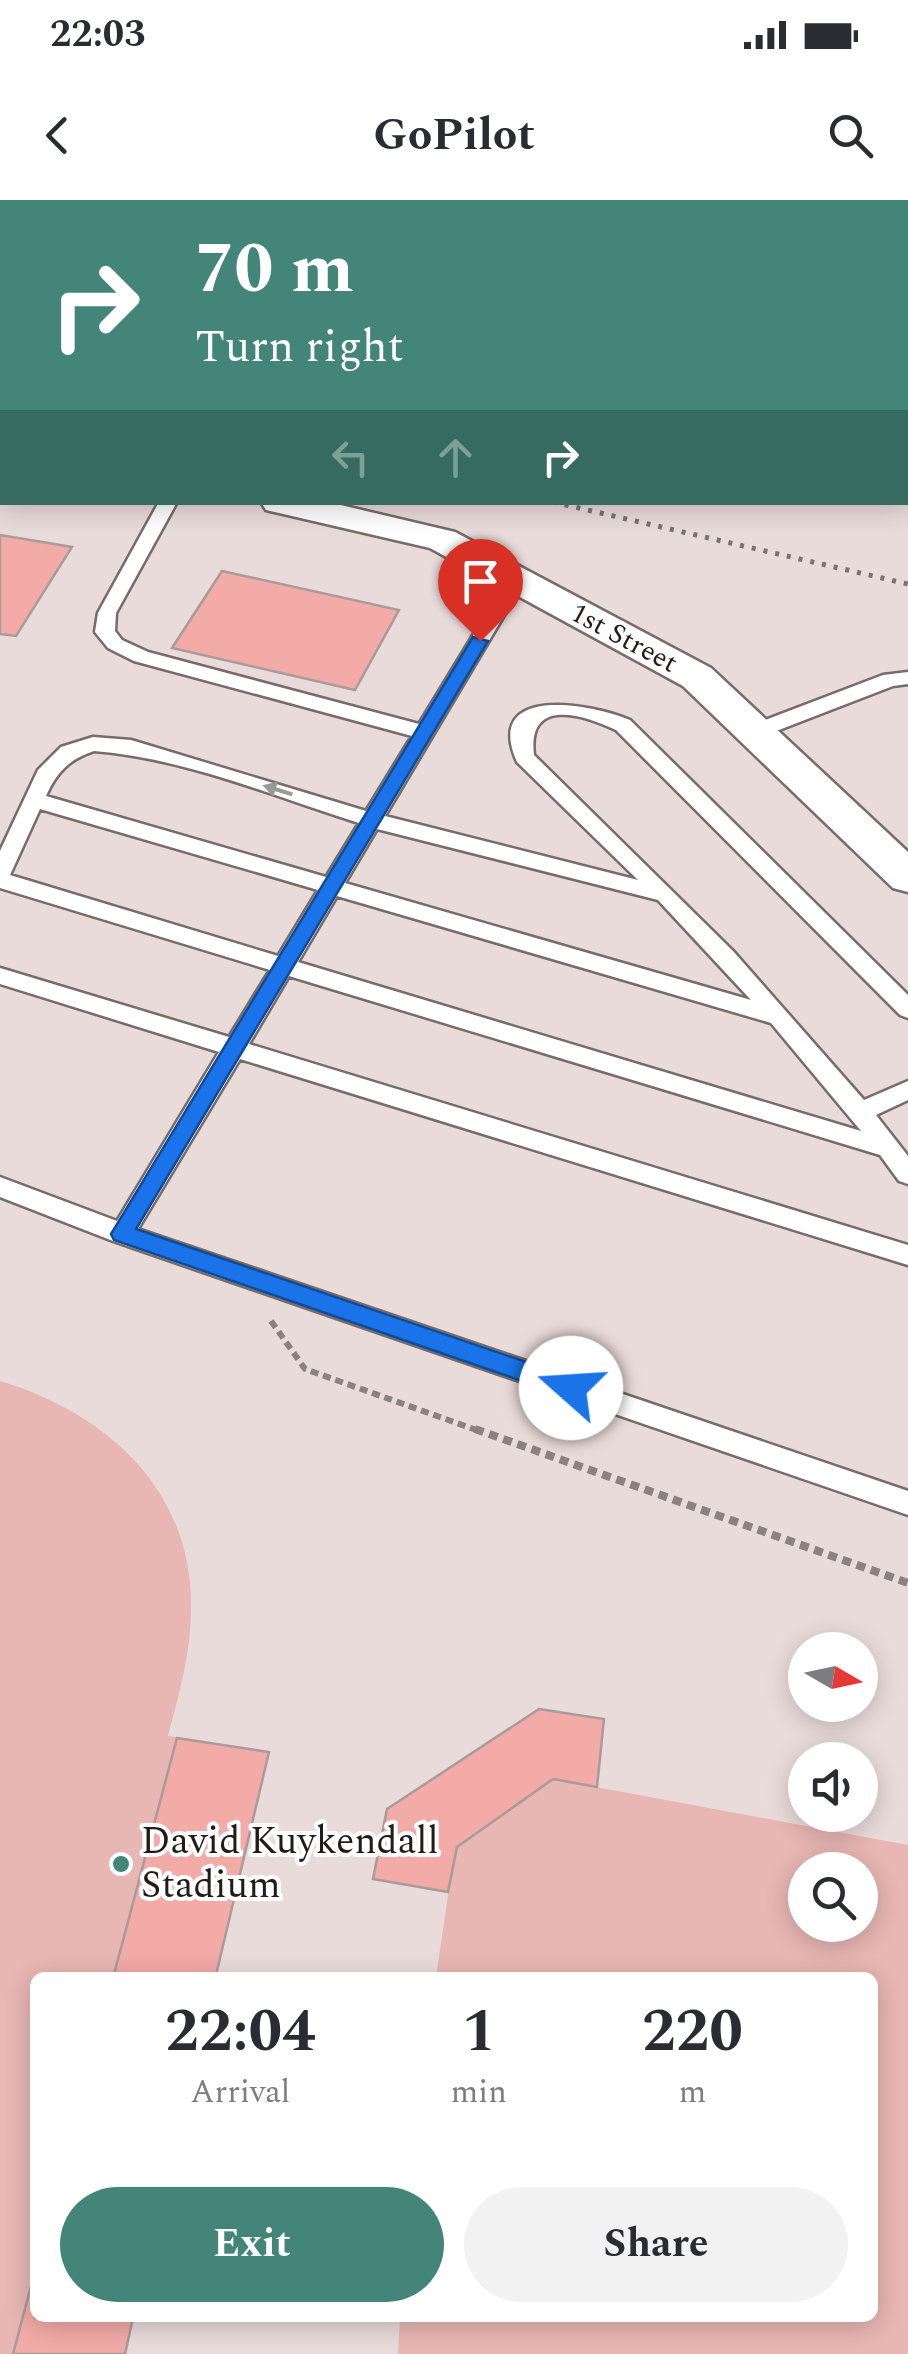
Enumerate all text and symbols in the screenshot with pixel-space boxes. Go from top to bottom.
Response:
text: 22:03 [50,6,145,64]
text: GoPilot [373,101,535,170]
icon: back [30,108,85,163]
icon: search [823,108,878,163]
text: 70 m [195,217,354,323]
icon: right [30,240,160,370]
text: Turn right [195,313,404,382]
icon: left [323,430,378,485]
icon: ahead [428,430,483,485]
icon: right [533,430,588,485]
pin [438,539,523,642]
icon: arrive [453,554,508,609]
street label: 1st Street [563,592,685,684]
one-way arrow [263,782,293,797]
position arrow [519,1336,623,1440]
north arrow [788,1632,878,1722]
map controls [788,1632,878,1942]
button: sound [788,1742,878,1832]
place label: David Kuykendall Stadium [141,1813,439,1915]
button: search [788,1852,878,1942]
marker: David Kuykendall Stadium [110,1853,132,1875]
text: 22:04 [165,1986,316,2078]
text: 1 [462,1986,496,2078]
text: 220 [642,1986,743,2078]
text: Arrival [191,2068,290,2117]
text: min [451,2068,507,2117]
text: m [679,2068,706,2117]
button: Exit [60,2187,444,2302]
button: Share [464,2187,848,2302]

